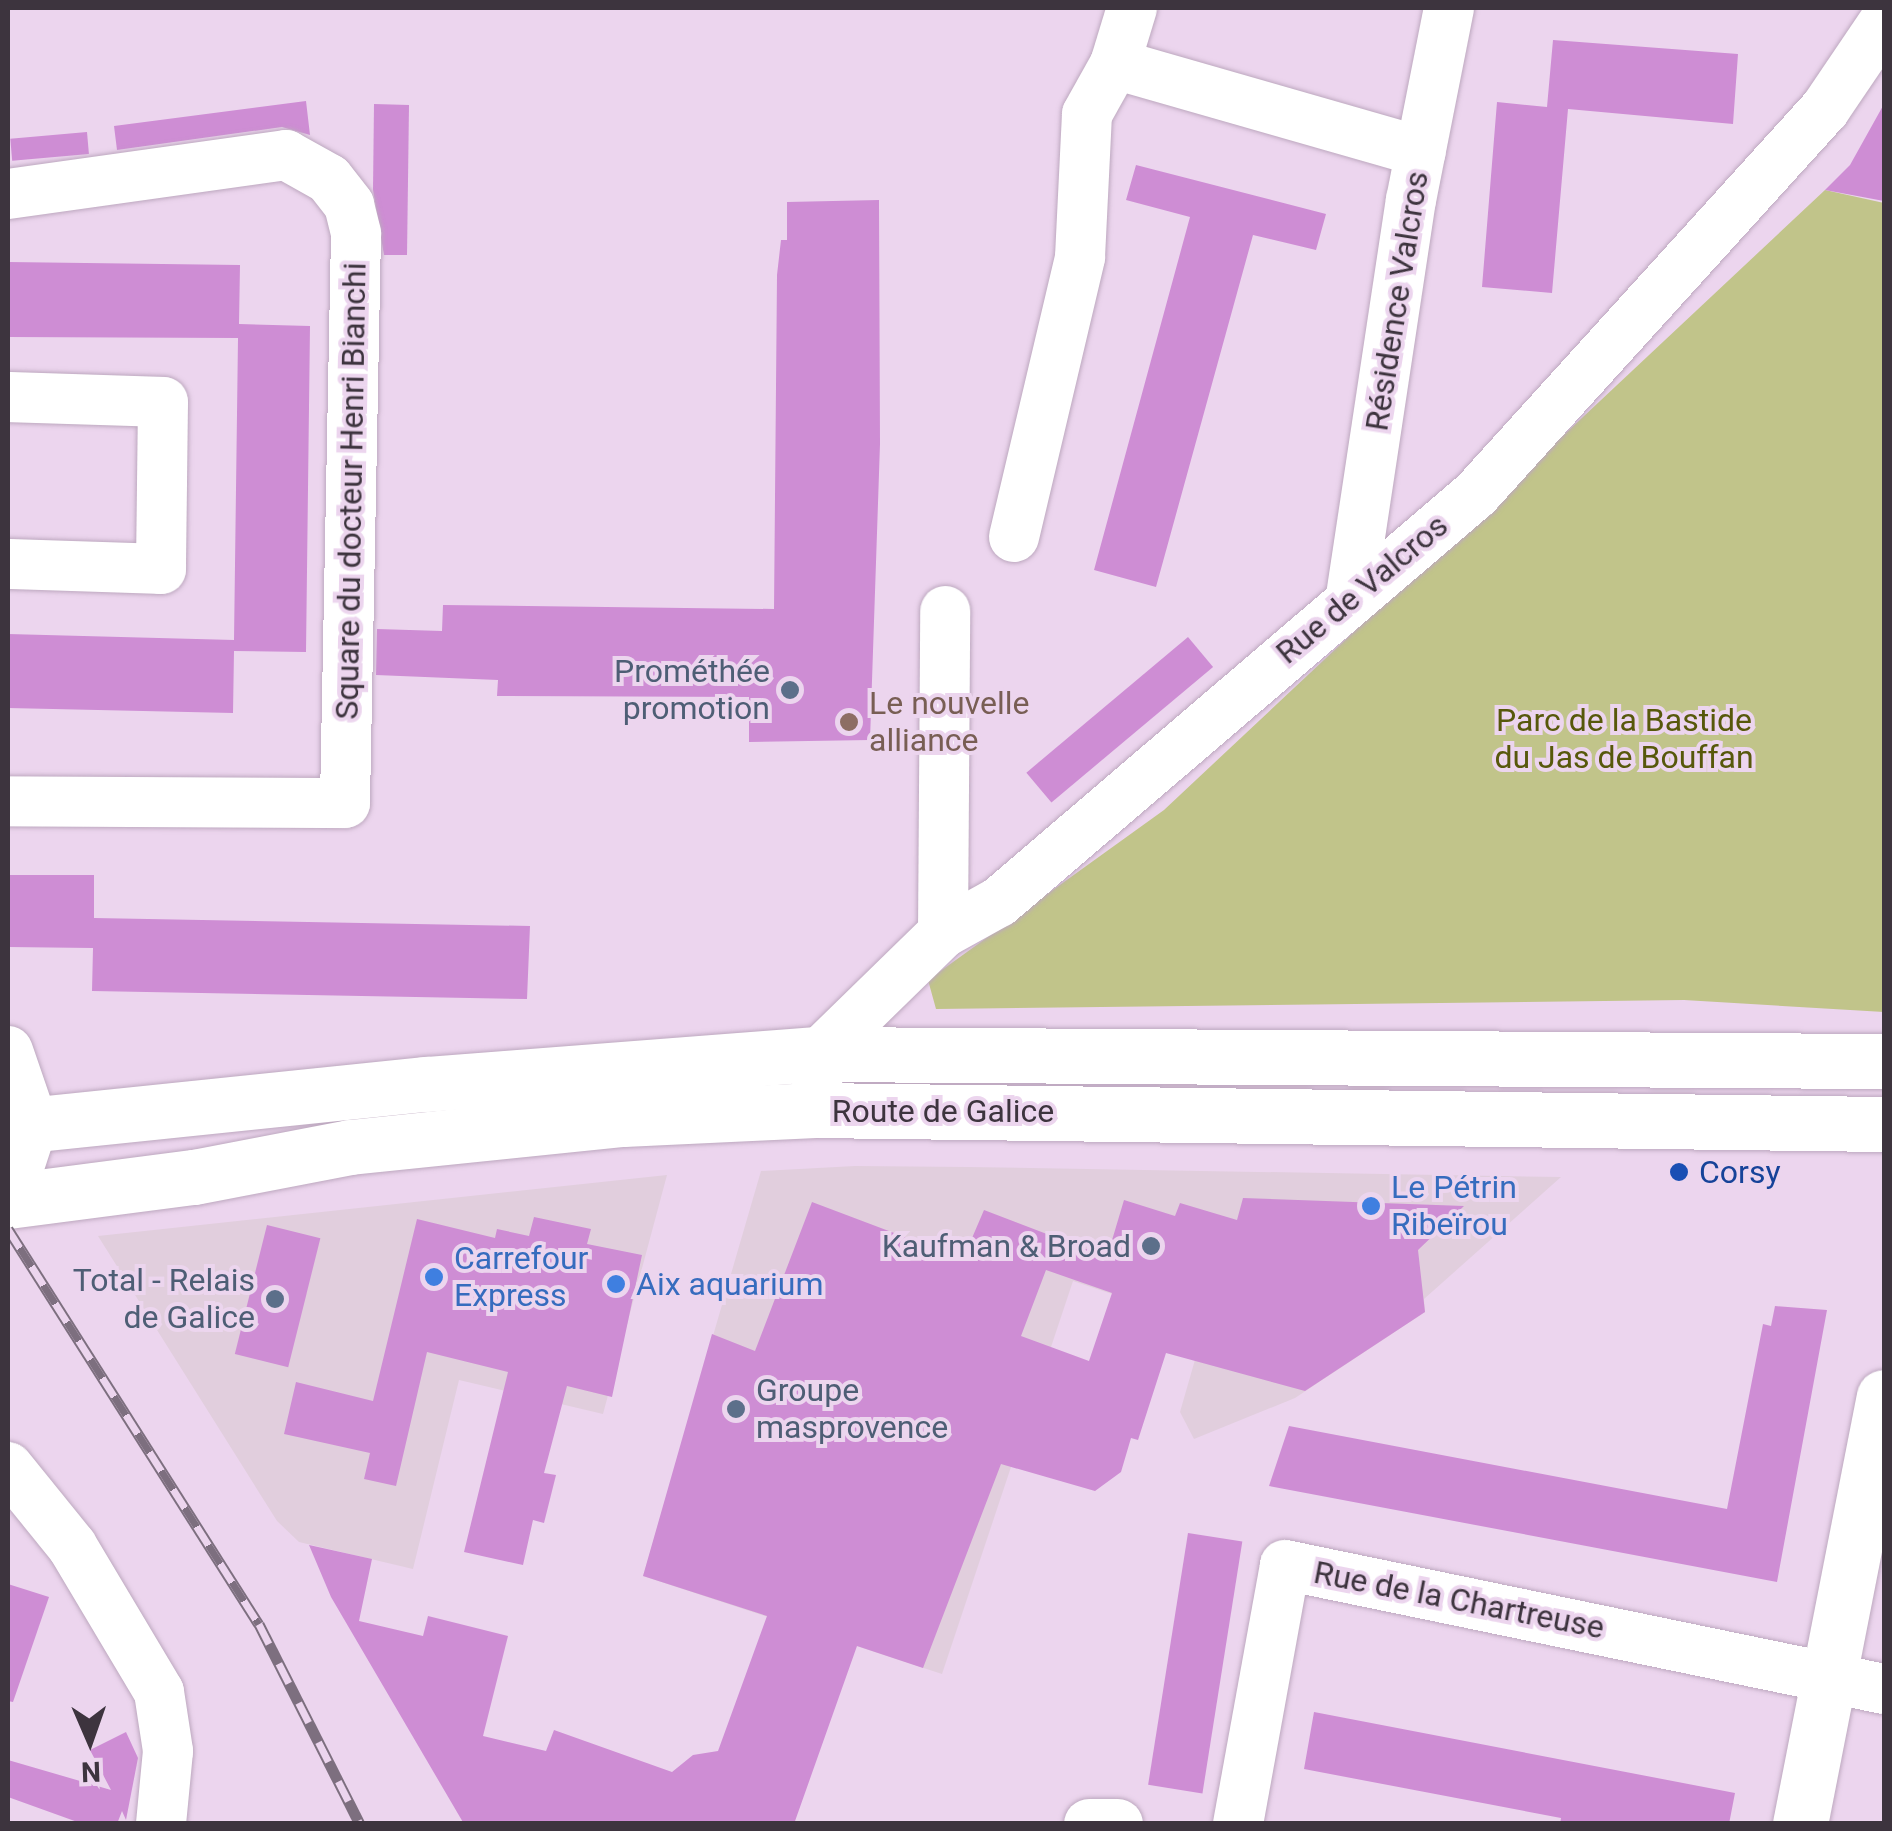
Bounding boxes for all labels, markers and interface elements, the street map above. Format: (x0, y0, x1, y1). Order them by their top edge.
street label: Résidence Valcros (1358, 169, 1436, 433)
street label: Square du docteur Henri Bianchi (328, 262, 374, 720)
street label: Rue de Valcros (1268, 506, 1456, 672)
place label: Prométhée promotion (614, 653, 770, 728)
marker: Prométhée promotion (779, 679, 801, 701)
place label: Le nouvelle alliance (869, 685, 1030, 760)
park label: Parc de la Bastide du Jas de Bouffan (1494, 702, 1754, 777)
marker: Le nouvelle alliance (838, 711, 860, 733)
street label: Route de Galice (832, 1092, 1054, 1130)
place label: Corsy (1699, 1153, 1781, 1191)
marker: Corsy (1668, 1161, 1690, 1183)
place label: Le Pétrin Ribeïrou (1391, 1169, 1517, 1244)
marker: Le Pétrin Ribeïrou (1360, 1195, 1382, 1217)
place label: Kaufman & Broad (882, 1227, 1131, 1265)
marker: Kaufman & Broad (1140, 1235, 1162, 1257)
place label: Carrefour Express (454, 1240, 588, 1315)
place label: Total - Relais de Galice (73, 1262, 255, 1337)
place label: Aix aquarium (636, 1265, 823, 1303)
marker: Carrefour Express (423, 1266, 445, 1288)
marker: Aix aquarium (605, 1273, 627, 1295)
marker: Total - Relais de Galice (264, 1288, 286, 1310)
place label: Groupe masprovence (756, 1372, 948, 1447)
marker: Groupe masprovence (725, 1398, 747, 1420)
street label: Rue de la Chartreuse (1311, 1553, 1607, 1647)
north arrow (40, 1691, 140, 1791)
text: N (81, 1755, 102, 1788)

